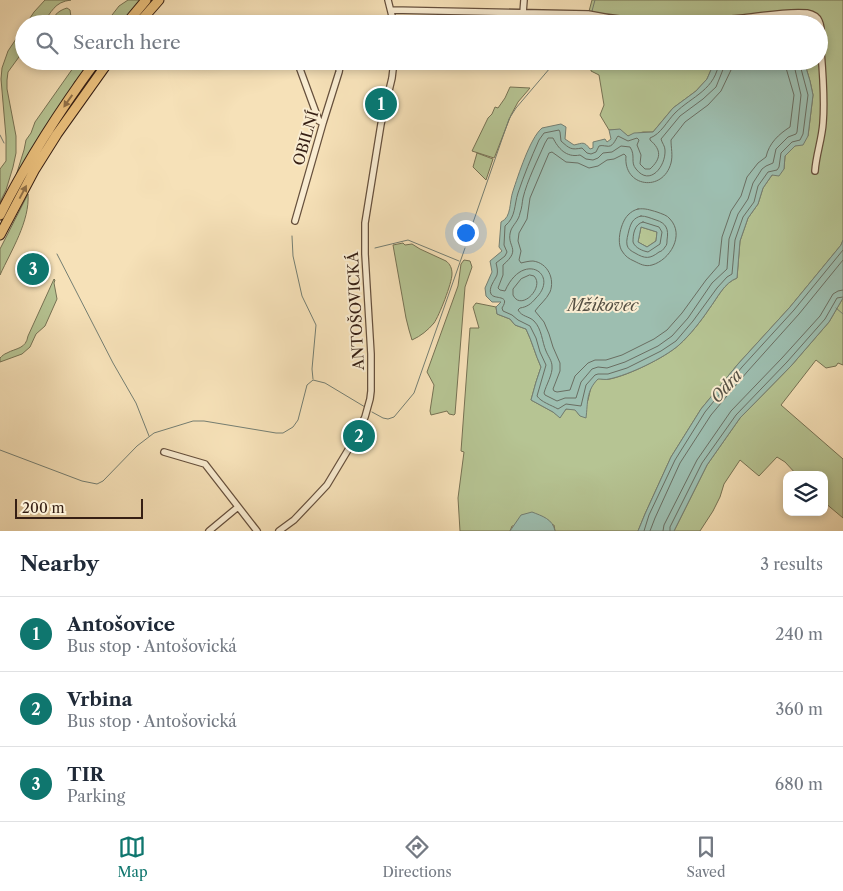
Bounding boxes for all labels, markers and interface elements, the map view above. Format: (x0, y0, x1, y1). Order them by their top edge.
search box (15, 15, 828, 70)
icon: search (33, 29, 61, 57)
text: Search here (73, 31, 181, 54)
pin: 1 (365, 85, 397, 123)
one-way arrow (63, 94, 73, 108)
street label: OBILNÍ (289, 108, 322, 168)
one-way arrow (19, 185, 27, 200)
your location (453, 220, 479, 246)
pin: 3 (17, 250, 49, 288)
street label: ANTOŠOVICKÁ (343, 250, 368, 372)
water label: Mžíkovec (566, 295, 639, 315)
water label: Odra (706, 365, 746, 407)
pin: 2 (343, 417, 375, 455)
map controls (783, 471, 828, 516)
button: layers (783, 471, 828, 516)
scale bar (15, 496, 142, 519)
text: 200 m (22, 499, 65, 517)
text: Nearby (20, 551, 99, 576)
text: 3 results (760, 554, 823, 574)
text: Antošovice (67, 613, 175, 636)
text: 1 (32, 624, 40, 644)
text: 240 m (775, 624, 823, 644)
text: Bus stop · Antošovická (67, 636, 237, 656)
text: Vrbina (67, 688, 133, 711)
text: 2 (31, 699, 41, 719)
text: 360 m (776, 699, 823, 719)
text: Bus stop · Antošovická (67, 711, 237, 731)
text: TIR (67, 763, 104, 786)
text: 3 (31, 774, 41, 794)
text: 680 m (775, 774, 823, 794)
text: Parking (67, 786, 125, 806)
tab: Map (117, 833, 148, 881)
tab: Directions (382, 833, 452, 881)
tab: Saved (687, 833, 725, 881)

